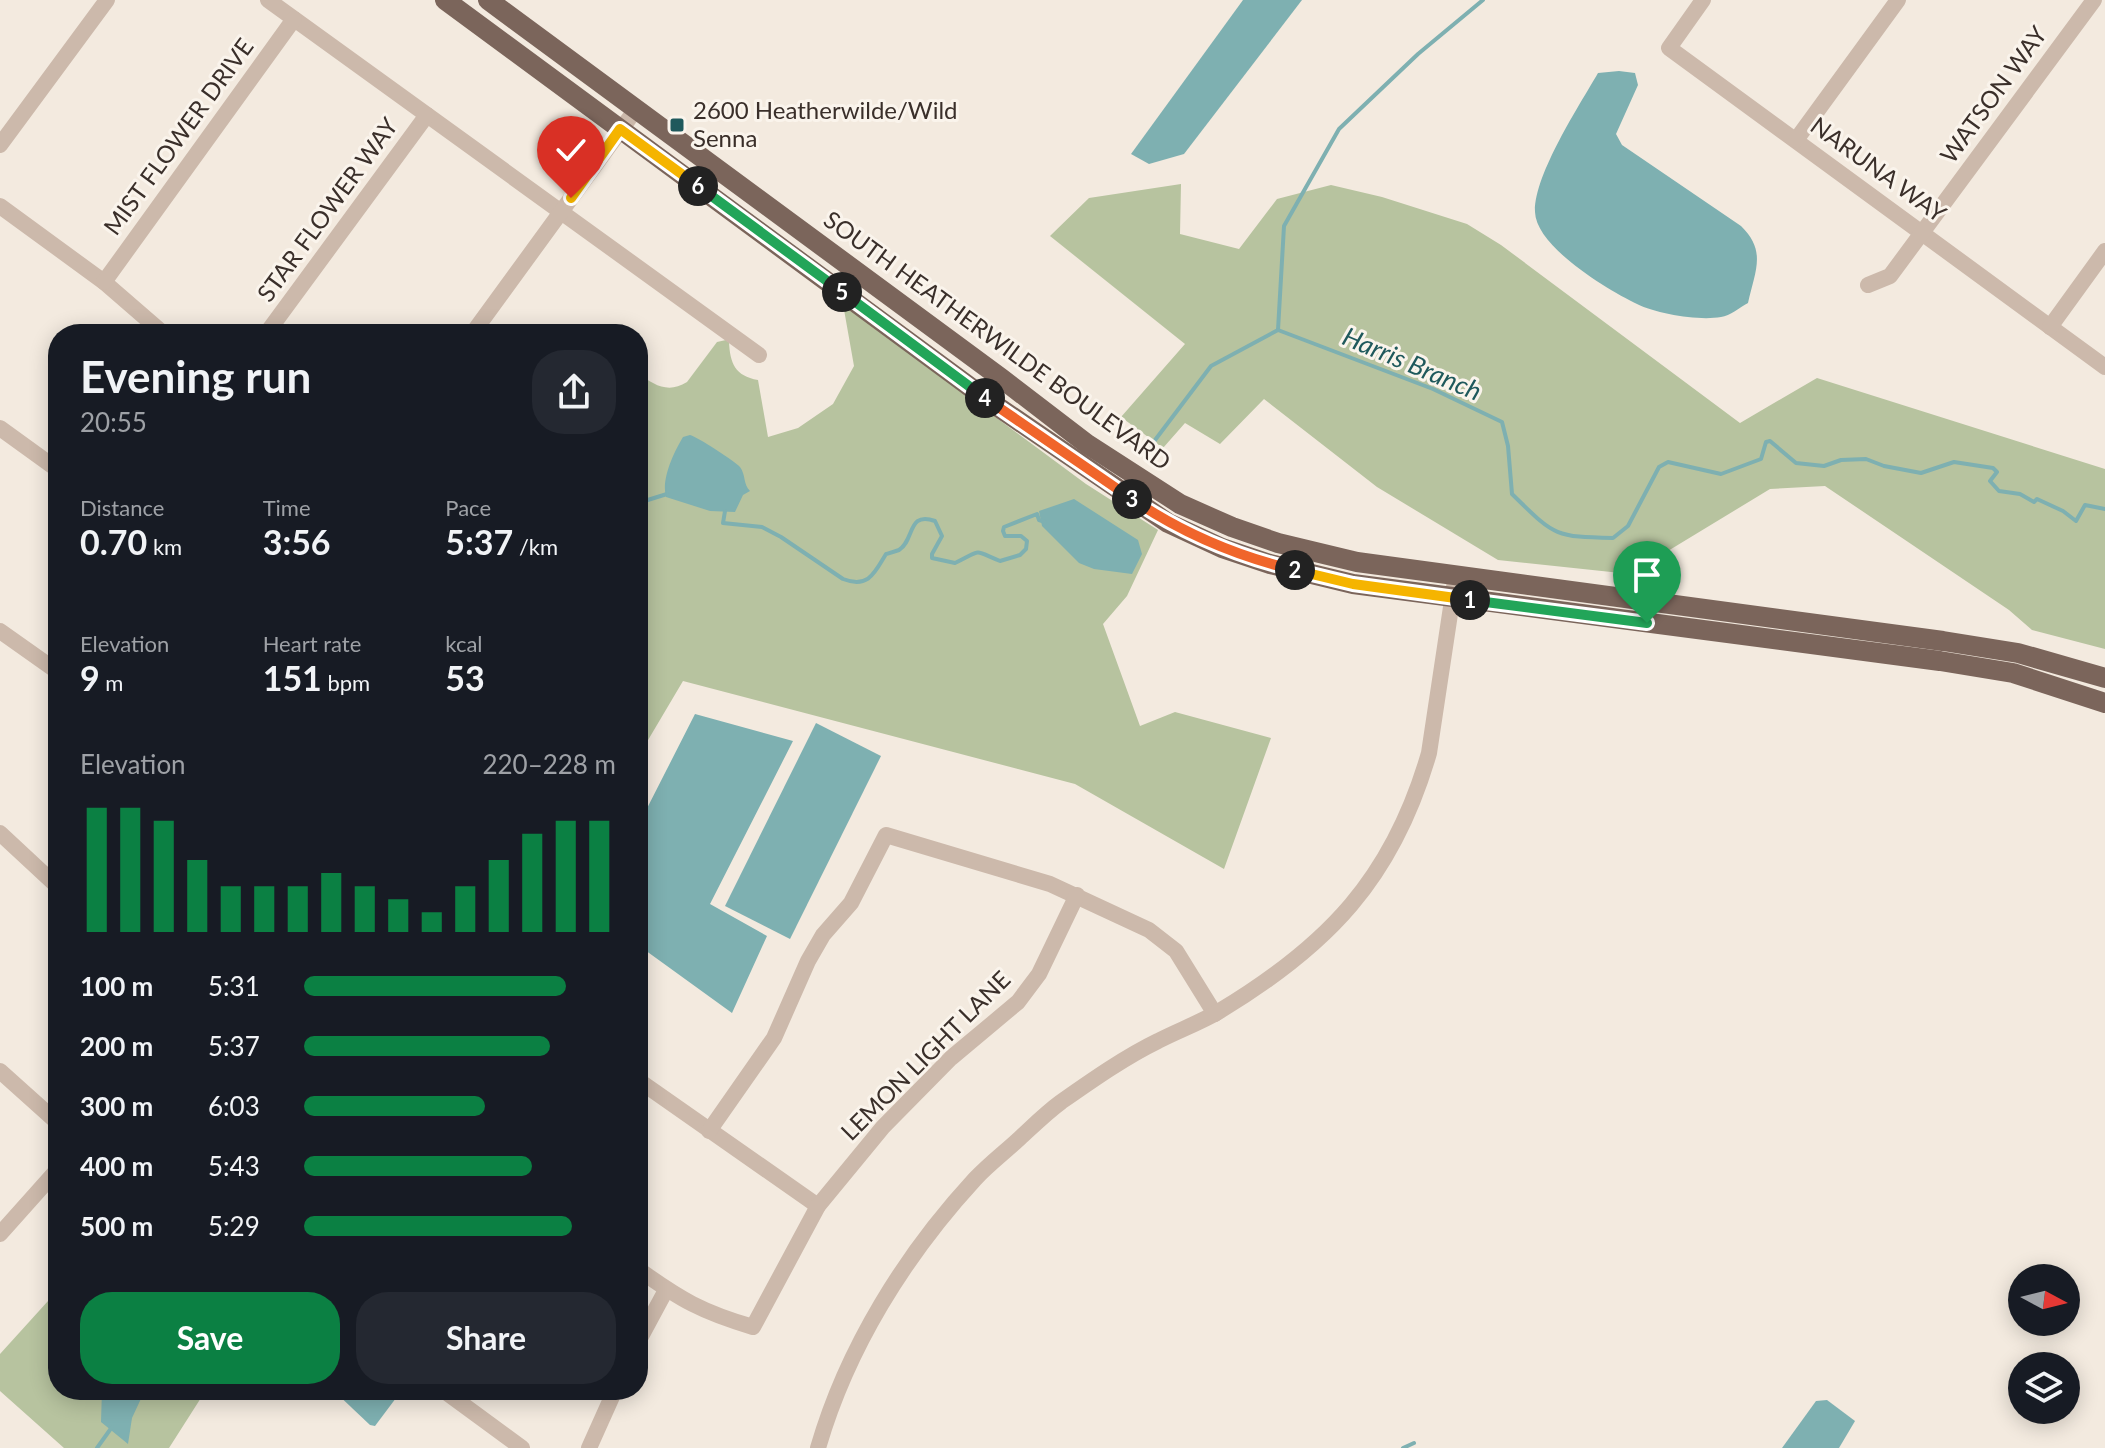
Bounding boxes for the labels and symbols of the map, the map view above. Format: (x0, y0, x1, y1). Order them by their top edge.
street label: WATSON WAY (1933, 20, 2052, 168)
street label: MIST FLOWER DRIVE (97, 32, 259, 240)
place label: 2600 Heatherwilde/Wild Senna (693, 95, 958, 152)
street label: NARUNA WAY (1806, 110, 1952, 228)
street label: STAR FLOWER WAY (250, 112, 403, 307)
pin (537, 116, 605, 198)
marker: 2600 Heatherwilde/Wild Senna (668, 116, 686, 134)
pin: 6 (678, 166, 718, 206)
street label: SOUTH HEATHERWILDE BOULEVARD (819, 204, 1177, 475)
pin: 5 (822, 272, 862, 312)
water label: Harris Branch (1338, 319, 1487, 407)
pin: 4 (965, 378, 1005, 418)
pin: 3 (1112, 479, 1152, 519)
pin (1613, 541, 1681, 623)
pin: 2 (1275, 550, 1315, 590)
pin: 1 (1450, 580, 1490, 620)
street label: LEMON LIGHT LANE (834, 964, 1016, 1146)
north arrow (2008, 1264, 2080, 1336)

